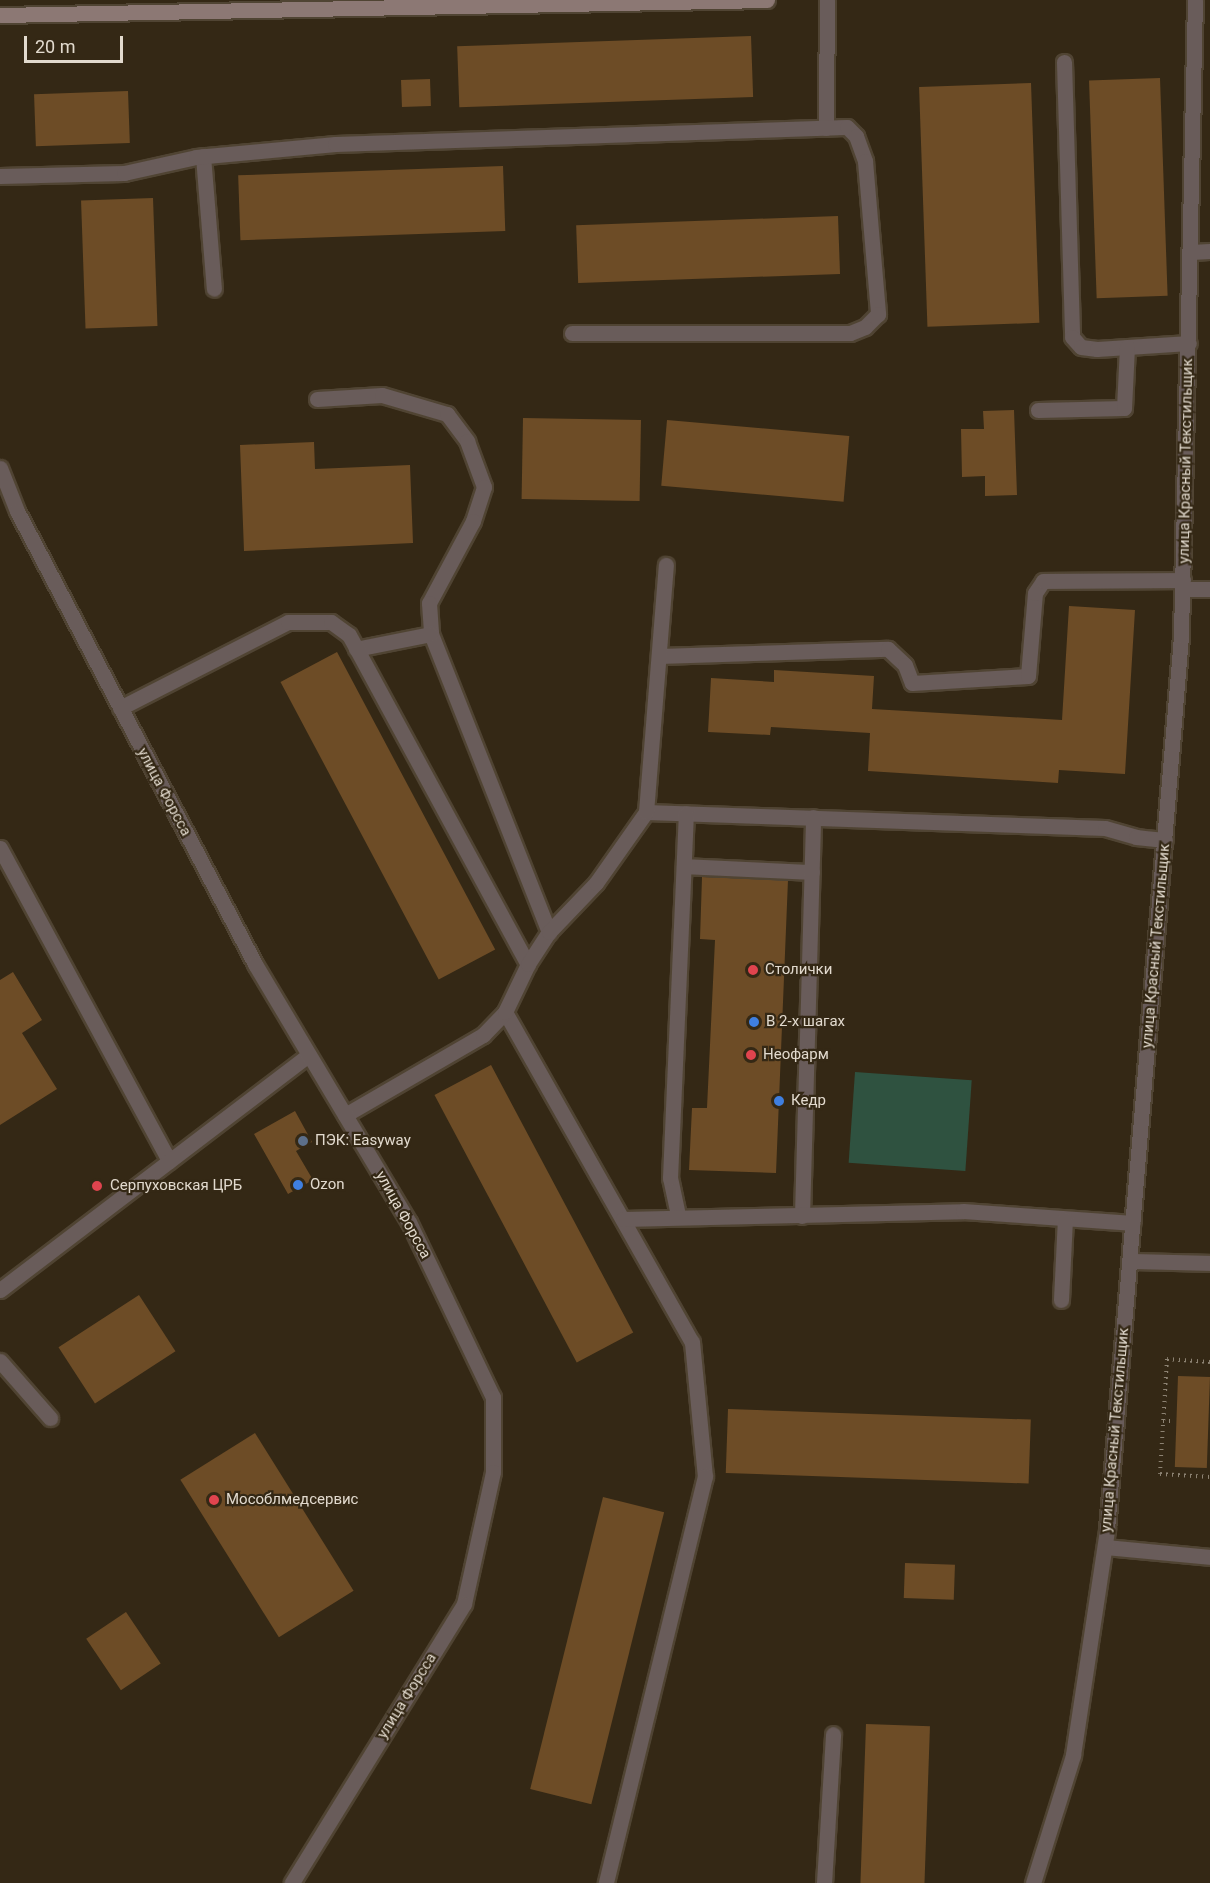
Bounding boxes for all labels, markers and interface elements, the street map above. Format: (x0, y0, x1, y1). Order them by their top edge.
scale bar (27, 24, 126, 62)
text: 20 m (35, 36, 75, 57)
street label: улица Красный Текстильщик (1175, 358, 1197, 564)
street label: улица Форсса (133, 745, 195, 839)
street label: улица Красный Текстильщик (1138, 843, 1174, 1049)
place label: Столички (765, 961, 832, 979)
marker: Столички (746, 963, 760, 977)
place label: В 2-х шагах (766, 1013, 845, 1031)
marker: В 2-х шагах (747, 1015, 761, 1029)
place label: Неофарм (763, 1046, 829, 1064)
marker: Неофарм (744, 1048, 758, 1062)
place label: Кедр (791, 1092, 826, 1110)
marker: Кедр (772, 1094, 786, 1108)
place label: ПЭК: Easyway (315, 1132, 411, 1150)
marker: ПЭК: Easyway (296, 1134, 310, 1148)
street label: улица Форсса (372, 1168, 434, 1262)
place label: Ozon (310, 1176, 344, 1194)
marker: Серпуховская ЦРБ (88, 1177, 106, 1195)
place label: Серпуховская ЦРБ (110, 1177, 242, 1195)
marker: Ozon (291, 1178, 305, 1192)
street label: улица Красный Текстильщик (1097, 1327, 1133, 1533)
place label: Мособлмедсервис (226, 1491, 358, 1509)
marker: Мособлмедсервис (207, 1493, 221, 1507)
street label: улица Форсса (374, 1650, 440, 1742)

